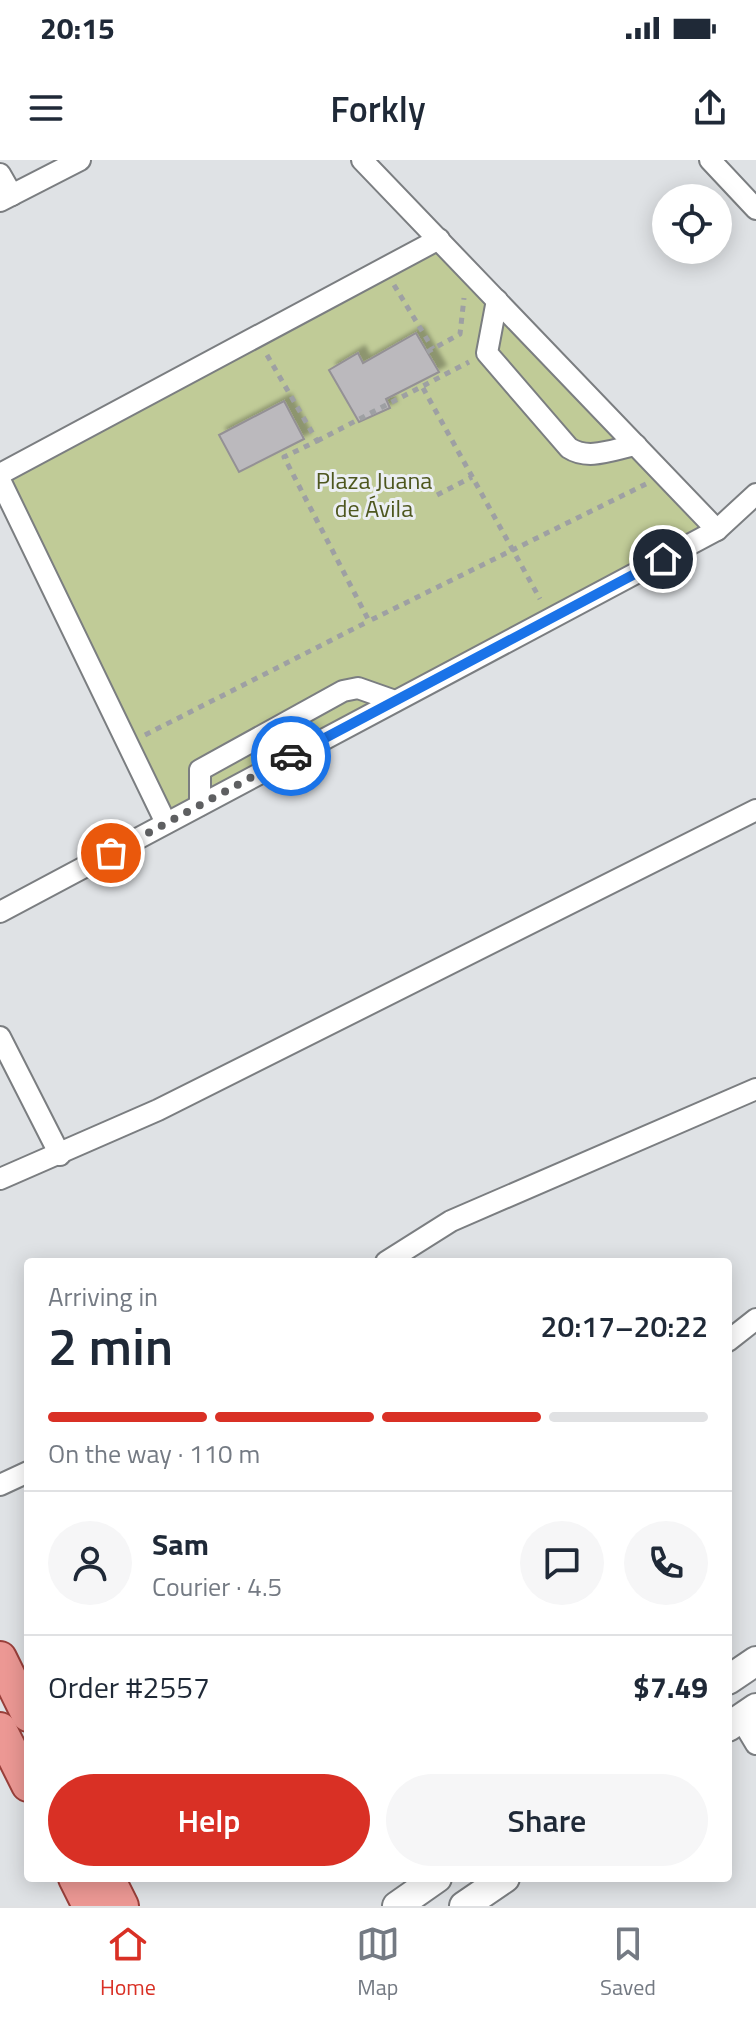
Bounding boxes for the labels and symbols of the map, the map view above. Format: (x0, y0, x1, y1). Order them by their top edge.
park label: Plaza Juana de Ávila (316, 462, 432, 526)
pin (629, 525, 697, 593)
courier (251, 716, 331, 796)
pin (77, 819, 145, 887)

